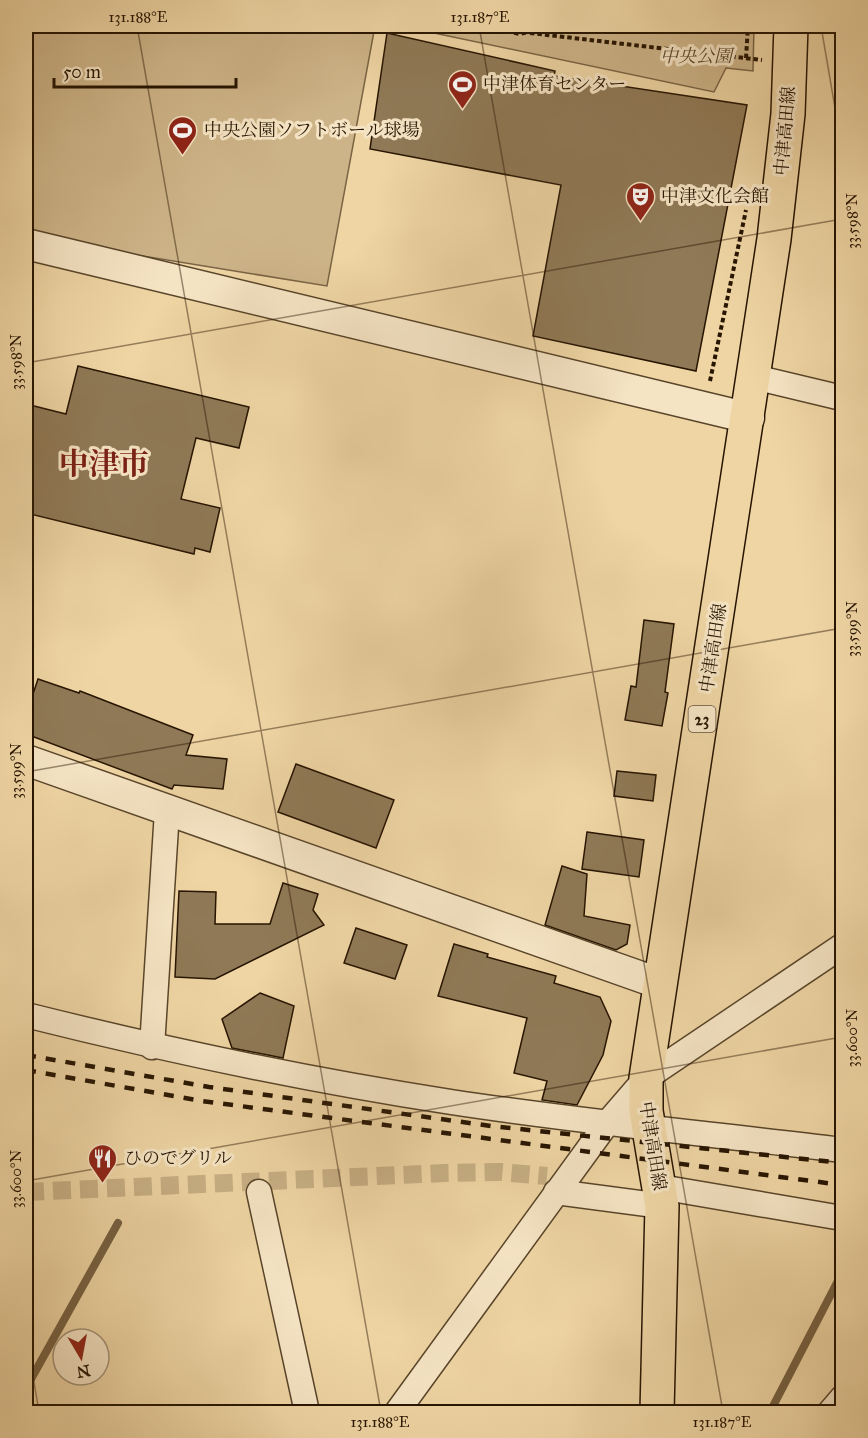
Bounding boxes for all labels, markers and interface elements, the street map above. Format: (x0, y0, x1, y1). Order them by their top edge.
text: 131.188°E (108, 8, 168, 26)
text: 131.187°E (450, 8, 510, 26)
park label: 中央公園 (660, 45, 735, 67)
scale bar (54, 51, 236, 89)
text: 50 m (63, 61, 101, 83)
sports icon: 中津体育センター (446, 68, 478, 110)
place label: 中津体育センター (483, 73, 626, 95)
street label: 中津高田線 (770, 85, 800, 177)
sports icon: 中央公園ソフトボール球場 (167, 114, 199, 156)
place label: 中央公園ソフトボール球場 (204, 119, 420, 141)
theatre icon: 中津文化会館 (624, 180, 656, 222)
place label: 中津文化会館 (661, 185, 769, 207)
text: 33.598°N (843, 193, 861, 249)
text: 33.598°N (7, 334, 25, 390)
district label: 中津市 (59, 446, 149, 482)
text: 33.599°N (843, 601, 861, 657)
street label: 中津高田線 (695, 602, 731, 694)
road number: 23 (688, 706, 716, 732)
text: 33.599°N (7, 743, 25, 799)
text: 33.600°N (843, 1009, 861, 1067)
street label: 中津高田線 (635, 1100, 671, 1192)
restaurant icon: ひのでグリル (87, 1142, 119, 1184)
place label: ひのでグリル (124, 1147, 232, 1169)
text: 33.600°N (7, 1150, 25, 1208)
north arrow (51, 1327, 111, 1387)
text: N (75, 1361, 92, 1382)
text: 131.188°E (350, 1413, 410, 1431)
text: 131.187°E (692, 1413, 752, 1431)

